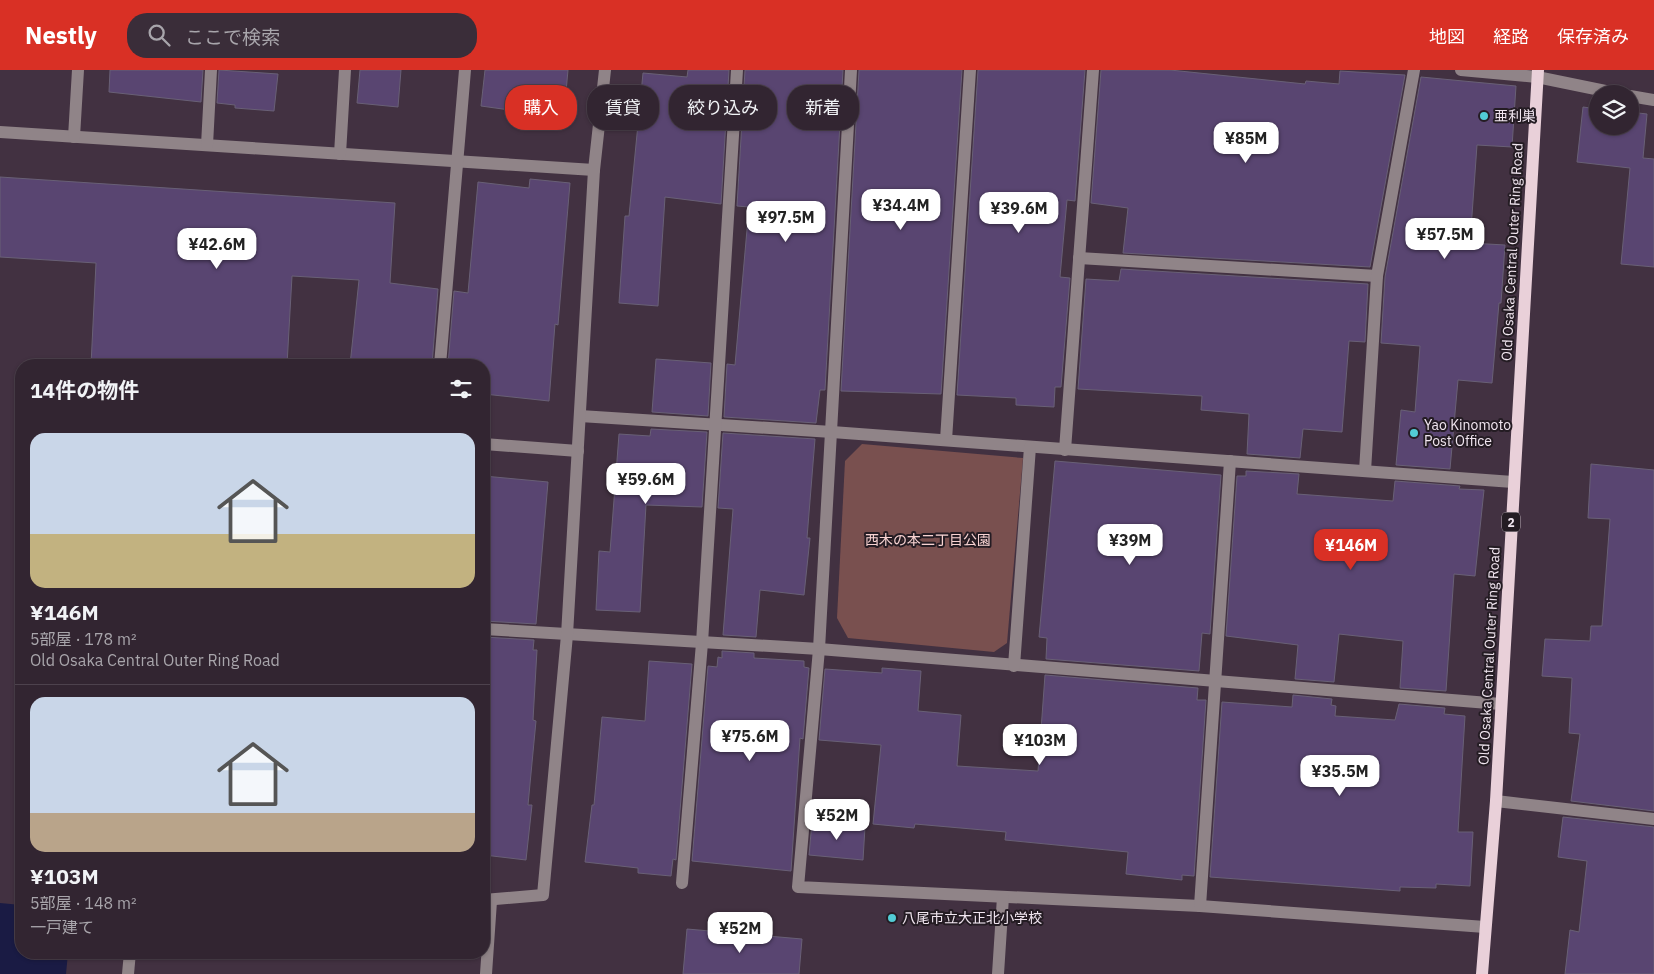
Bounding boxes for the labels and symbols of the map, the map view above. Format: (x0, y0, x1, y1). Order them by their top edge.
place label: 亜利巣 (1494, 107, 1536, 125)
marker: 亜利巣 (1478, 110, 1490, 122)
pin: ¥85M (1216, 122, 1276, 164)
street label: Old Osaka Central Outer Ring Road (1497, 142, 1527, 362)
pin: ¥34.4M (860, 189, 942, 231)
pin: ¥39.6M (978, 191, 1060, 234)
pin: ¥97.5M (745, 200, 827, 243)
pin: ¥57.5M (1404, 218, 1486, 260)
pin: ¥42.6M (176, 228, 258, 270)
place label: Yao Kinomoto Post Office (1424, 416, 1511, 450)
marker: Yao Kinomoto Post Office (1408, 427, 1420, 439)
pin: ¥59.6M (605, 462, 687, 505)
road number: 2 (1502, 512, 1520, 532)
pin: ¥39M (1100, 524, 1160, 566)
pin: ¥146M (1316, 528, 1386, 571)
park label: 西木の本二丁目公園 (865, 531, 991, 549)
street label: Old Osaka Central Outer Ring Road (1474, 546, 1504, 766)
pin: ¥75.6M (709, 720, 791, 762)
pin: ¥103M (1005, 724, 1075, 766)
pin: ¥35.5M (1299, 754, 1381, 797)
pin: ¥52M (807, 798, 867, 841)
place label: 八尾市立大正北小学校 (902, 909, 1042, 927)
pin: ¥52M (710, 912, 770, 954)
marker: 八尾市立大正北小学校 (886, 912, 898, 924)

